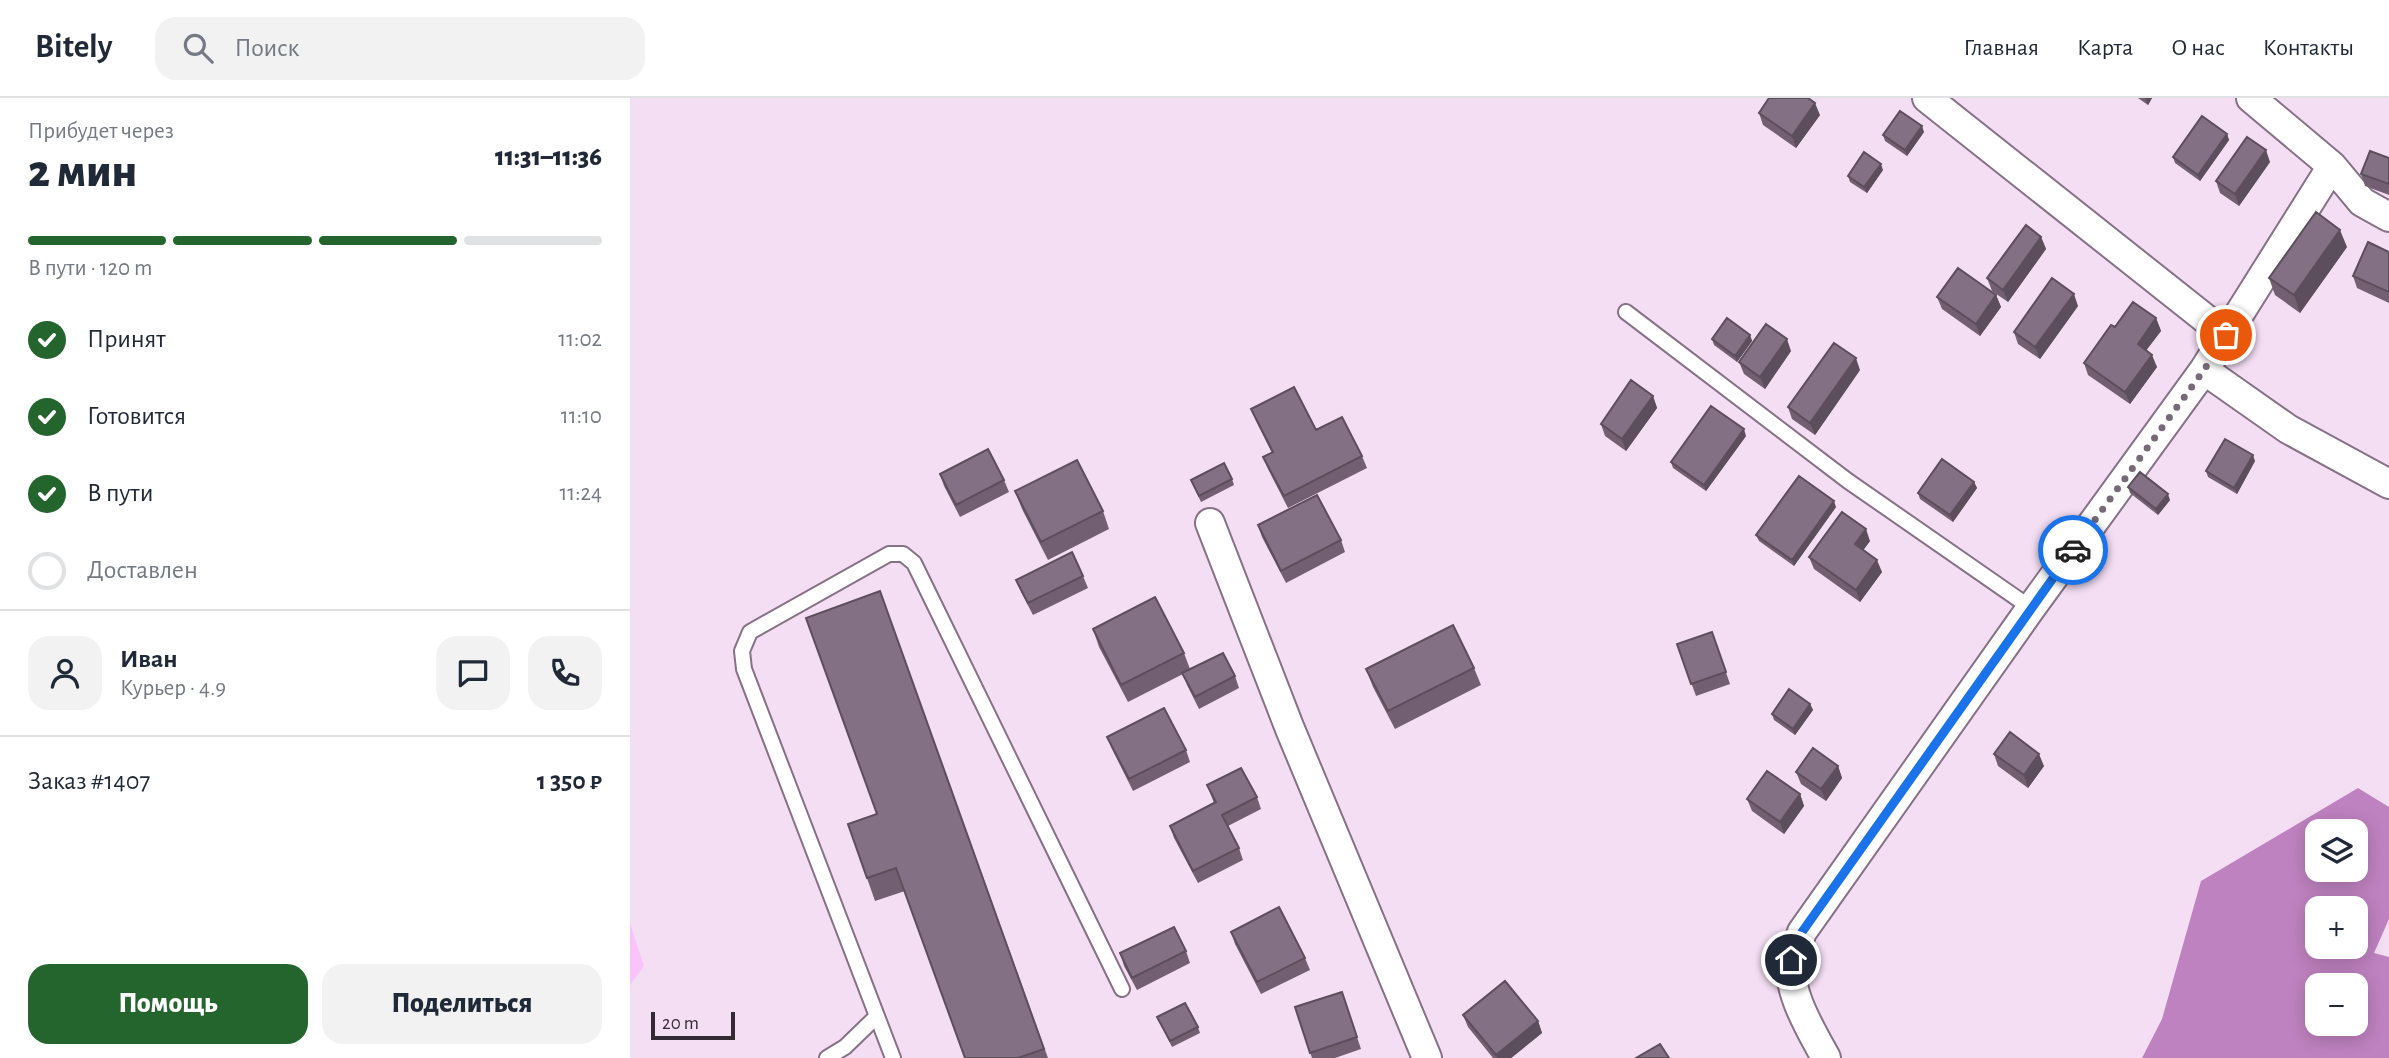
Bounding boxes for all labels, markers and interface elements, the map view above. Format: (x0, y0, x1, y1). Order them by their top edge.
search box (155, 17, 645, 80)
icon: search (179, 29, 217, 67)
text: Bitely (35, 31, 113, 64)
text: Поиск (235, 35, 300, 61)
text: Главная (1964, 36, 2039, 60)
text: Карта (2077, 36, 2133, 60)
text: О нас (2171, 36, 2225, 60)
text: Контакты (2263, 36, 2354, 60)
text: Прибудет через (28, 120, 174, 143)
text: 11:31–11:36 (495, 144, 602, 170)
text: 2 мин (28, 149, 137, 195)
text: В пути · 120 m (28, 257, 152, 280)
pin (2196, 305, 2256, 365)
icon: bag (2207, 316, 2245, 354)
icon: check (28, 321, 66, 359)
text: Принят (87, 326, 166, 352)
text: 11:02 (558, 328, 602, 351)
icon: check (28, 398, 66, 436)
text: Готовится (87, 403, 186, 429)
text: 11:10 (561, 405, 602, 428)
icon: check (28, 475, 66, 513)
text: В пути (87, 480, 153, 506)
text: 11:24 (559, 482, 602, 505)
courier (2038, 515, 2108, 585)
icon: car (2054, 531, 2092, 569)
text: Доставлен (87, 557, 198, 583)
button: person (28, 636, 102, 710)
button: chat (436, 636, 510, 710)
button: phone (528, 636, 602, 710)
text: Иван (120, 646, 178, 672)
text: Курьер · 4.9 (120, 677, 226, 700)
text: Заказ #1407 (28, 768, 150, 794)
text: 1 350 ₽ (537, 768, 602, 794)
map controls (2305, 819, 2368, 1036)
button: layers (2305, 819, 2368, 882)
button: + (2305, 896, 2368, 959)
pin (1761, 930, 1821, 990)
icon: home (1772, 941, 1810, 979)
button: Помощь (28, 964, 308, 1044)
button: Поделиться (322, 964, 602, 1044)
button: − (2305, 973, 2368, 1036)
scale bar (651, 1009, 735, 1041)
text: 20 m (662, 1014, 699, 1033)

